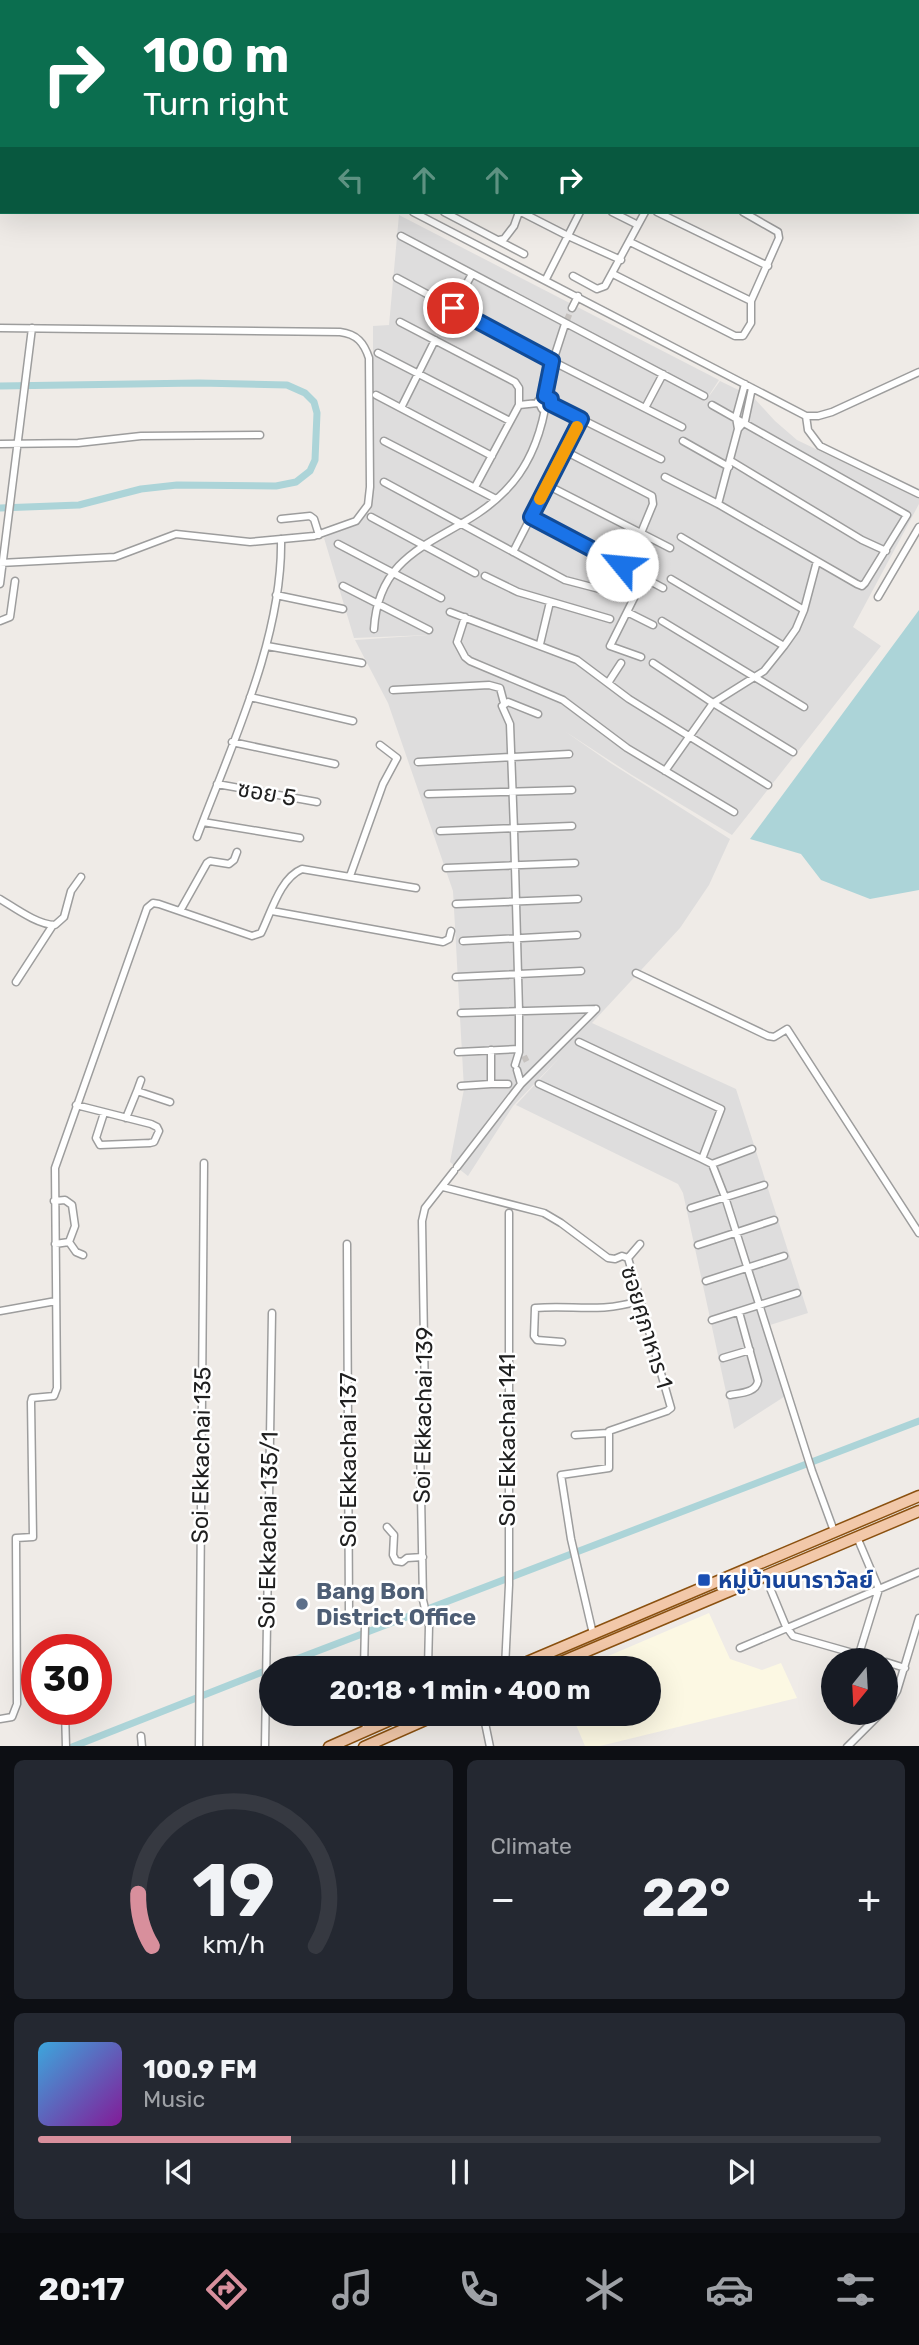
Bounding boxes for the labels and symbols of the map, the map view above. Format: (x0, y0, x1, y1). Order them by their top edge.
pin (423, 278, 483, 338)
position arrow (585, 528, 659, 602)
street label: ซอย 5 (236, 774, 298, 812)
street label: ซอยศุภาหาร 1 (615, 1262, 679, 1392)
street label: Soi Ekkachai 139 (407, 1326, 439, 1504)
street label: Soi Ekkachai 141 (493, 1354, 521, 1526)
street label: Soi Ekkachai 135 (185, 1366, 217, 1544)
street label: Soi Ekkachai 137 (334, 1372, 362, 1547)
street label: Soi Ekkachai 135/1 (252, 1431, 284, 1629)
place label: หมู่บ้านนาราวัลย์ (718, 1566, 873, 1594)
marker: หมู่บ้านนาราวัลย์ (696, 1572, 712, 1588)
place label: Bang Bon District Office (316, 1577, 476, 1631)
marker: Bang Bon District Office (294, 1596, 310, 1612)
speed limit sign: 30 (21, 1634, 112, 1725)
north arrow (821, 1648, 898, 1726)

